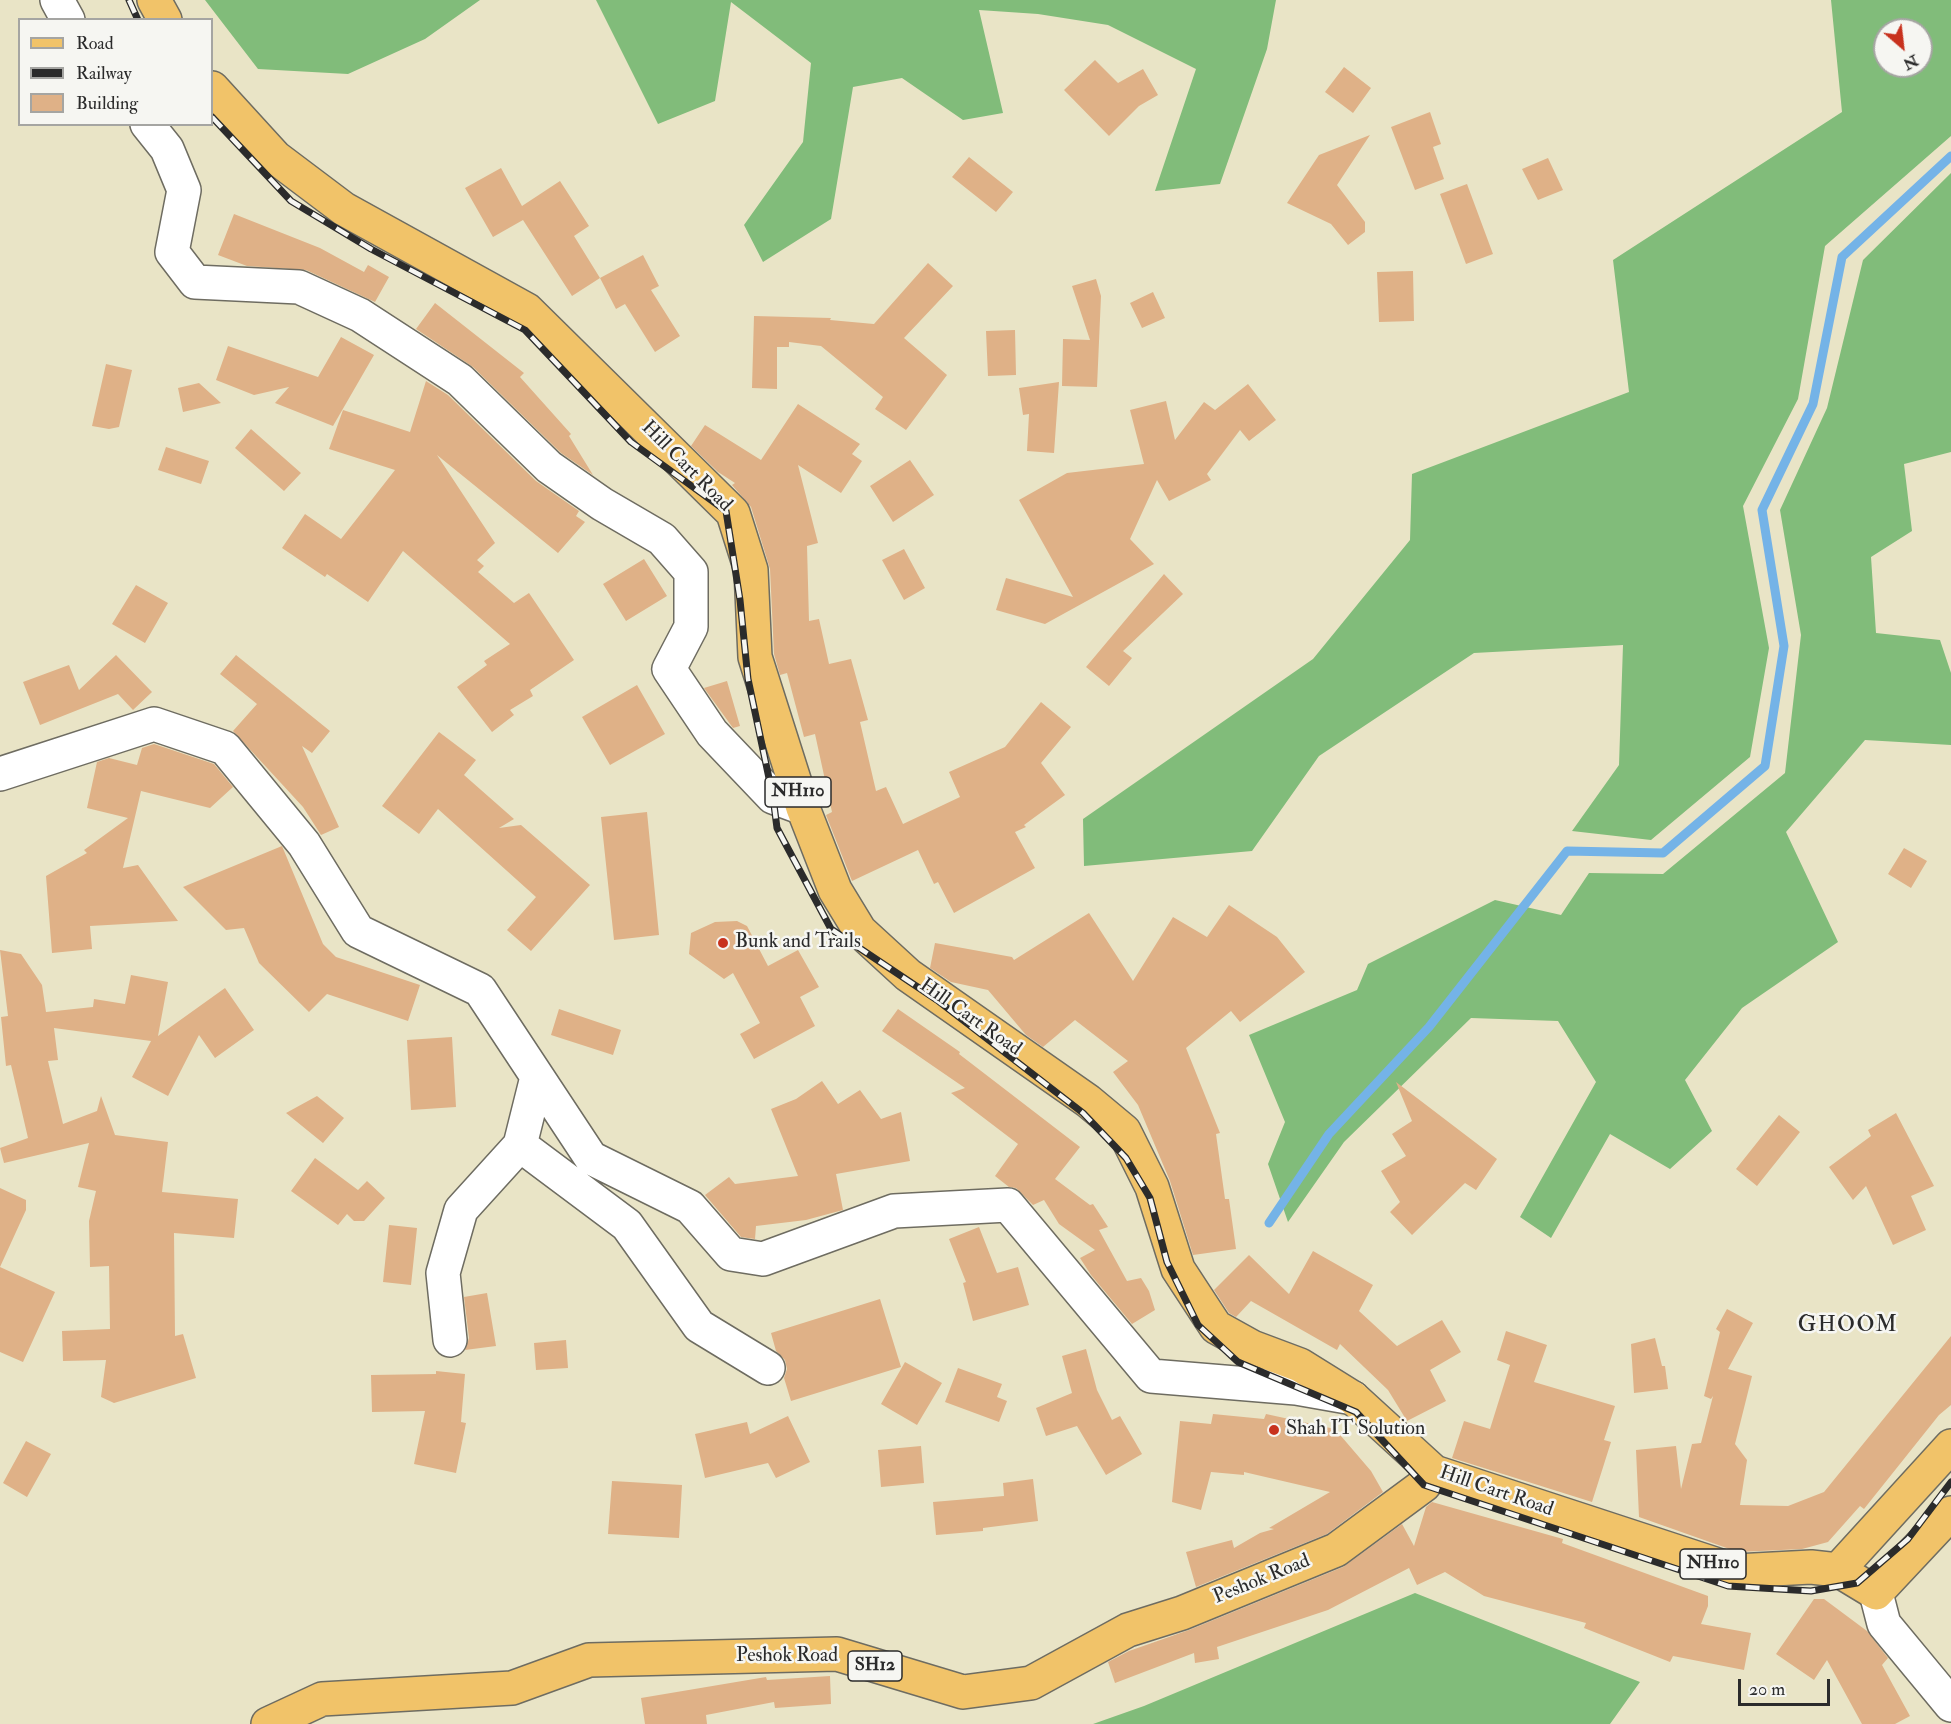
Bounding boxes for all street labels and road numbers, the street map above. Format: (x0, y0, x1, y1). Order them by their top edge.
street label: Hill Cart Road (635, 416, 737, 518)
road number: NH110 (765, 777, 831, 807)
street label: Hill Cart Road (914, 974, 1026, 1062)
street label: Hill Cart Road (1436, 1461, 1556, 1523)
road number: NH110 (1680, 1549, 1746, 1579)
street label: Peshok Road (1210, 1550, 1314, 1610)
street label: Peshok Road (736, 1645, 838, 1669)
road number: SH12 (848, 1651, 902, 1681)

